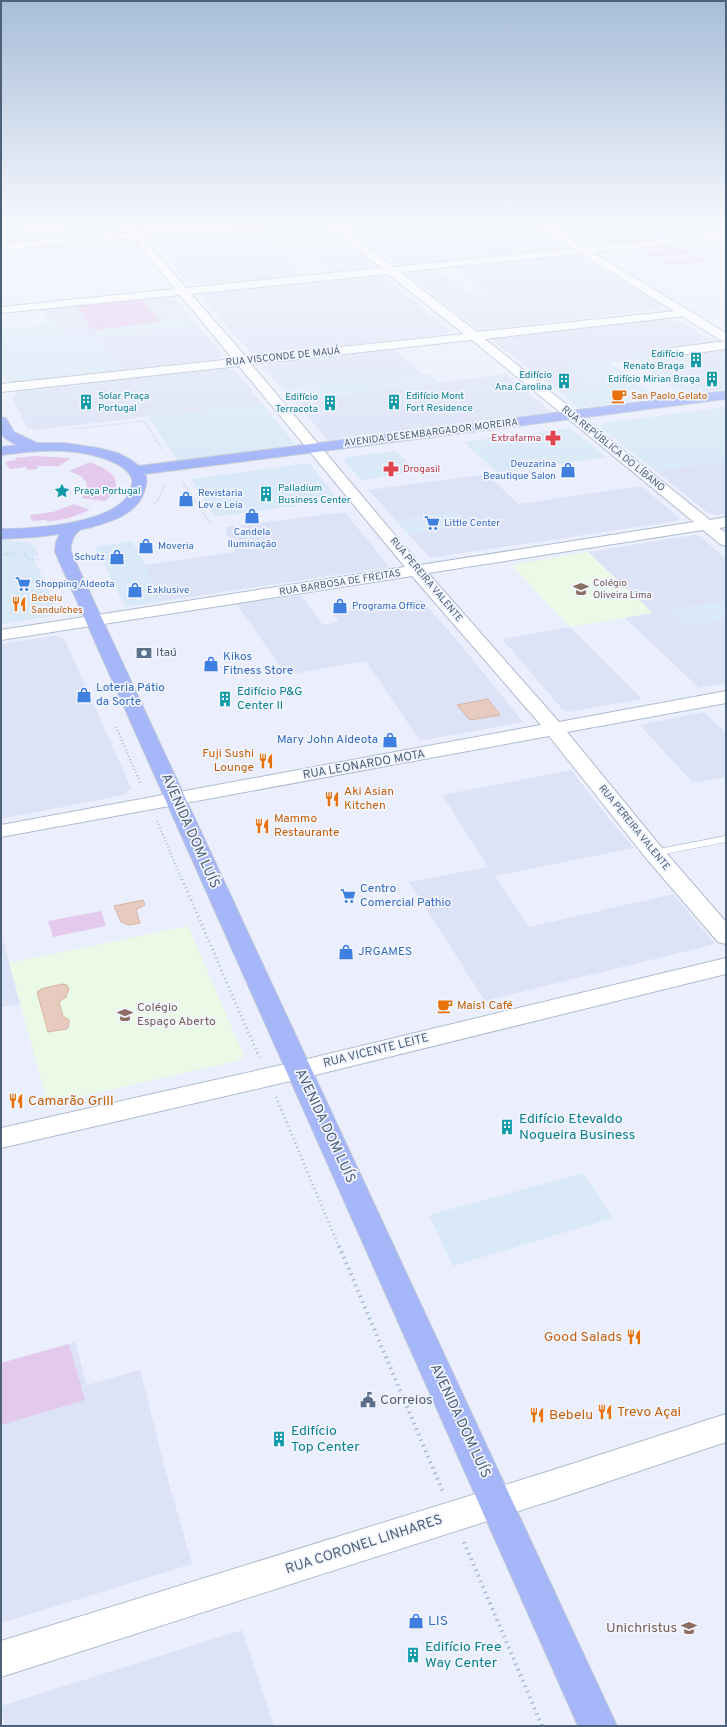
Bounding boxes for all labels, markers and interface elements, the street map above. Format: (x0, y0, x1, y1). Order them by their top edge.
street label: RUA VISCONDE DE MAUÁ (225, 345, 341, 369)
place label: Edifício Renato Braga (623, 348, 684, 373)
building icon: Edifício Renato Braga (687, 351, 705, 369)
place label: Edifício Ana Carolina (495, 369, 552, 394)
building icon: Edifício Mirian Braga (703, 370, 721, 388)
building icon: Edifício Ana Carolina (555, 372, 573, 390)
place label: Edifício Mirian Braga (608, 373, 700, 386)
cafe icon: San Paolo Gelato (610, 387, 628, 405)
place label: Solar Praça Portugal (98, 390, 149, 415)
place label: Edifício Mont Fort Residence (406, 390, 473, 415)
place label: San Paolo Gelato (631, 390, 708, 403)
place label: Edifício Terracota (275, 391, 318, 416)
building icon: Solar Praça Portugal (77, 393, 95, 411)
building icon: Edifício Mont Fort Residence (385, 393, 403, 411)
building icon: Edifício Terracota (321, 394, 339, 412)
street label: RUA REPÚBLICA DO LÍBANO (559, 403, 667, 495)
street label: AVENIDA DESEMBARGADOR MOREIRA (343, 416, 519, 450)
pharmacy icon: Extrafarma (544, 429, 562, 447)
place label: Extrafarma (491, 432, 541, 445)
place label: Deuzarina Beautique Salon (483, 458, 556, 483)
pharmacy icon: Drogasil (382, 460, 400, 478)
shop icon: Deuzarina Beautique Salon (559, 461, 577, 479)
place label: Drogasil (403, 463, 440, 476)
place icon: Praça Portugal (53, 482, 71, 500)
place label: Palladium Business Center (278, 482, 351, 507)
place label: Praça Portugal (74, 485, 141, 498)
building icon: Palladium Business Center (257, 485, 275, 503)
place label: Revistaria Lev e Leia (198, 487, 243, 512)
shop icon: Revistaria Lev e Leia (177, 490, 195, 508)
shop icon: Candela Iluminação (243, 507, 261, 525)
supermarket icon: Little Center (423, 514, 441, 532)
place label: Little Center (444, 517, 500, 530)
place label: Candela Iluminação (228, 526, 277, 551)
street label: RUA PEREIRA VALENTE (387, 535, 465, 625)
shop icon: Moveria (137, 537, 155, 555)
place label: Moveria (158, 540, 194, 553)
shop icon: Schutz (108, 548, 126, 566)
place label: Schutz (74, 551, 105, 564)
street label: RUA BARBOSA DE FREITAS (278, 567, 402, 599)
supermarket icon: Shopping Aldeota (14, 575, 32, 593)
place label: Colégio Oliveira Lima (593, 577, 652, 602)
place label: Shopping Aldeota (35, 578, 114, 591)
school or university icon: Colégio Oliveira Lima (572, 580, 590, 598)
shop icon: Exklusive (126, 581, 144, 599)
place label: Exklusive (147, 584, 189, 597)
place label: Bebelu Sanduíches (31, 592, 83, 617)
restaurant icon: Bebelu Sanduíches (10, 595, 28, 613)
shop icon: Programa Office (331, 597, 349, 615)
place label: Programa Office (352, 600, 426, 613)
bank icon: Itaú (135, 644, 153, 662)
place label: Itaú (156, 645, 177, 661)
place label: Kikos Fitness Store (223, 649, 293, 679)
shop icon: Kikos Fitness Store (202, 655, 220, 673)
place label: Loteria Pátio da Sorte (96, 680, 165, 710)
place label: Edifício P&G Center II (237, 684, 303, 714)
shop icon: Loteria Pátio da Sorte (75, 686, 93, 704)
building icon: Edifício P&G Center II (216, 690, 234, 708)
shop icon: Mary John Aldeota (381, 731, 399, 749)
place label: Mary John Aldeota (277, 732, 378, 748)
place label: Fuji Sushi Lounge (202, 746, 254, 776)
street label: RUA LEONARDO MOTA (302, 746, 426, 784)
restaurant icon: Fuji Sushi Lounge (257, 752, 275, 770)
street label: AVENIDA DOM LUÍS (157, 770, 224, 891)
street label: RUA PEREIRA VALENTE (595, 782, 673, 874)
place label: Aki Asian Kitchen (344, 784, 394, 814)
restaurant icon: Aki Asian Kitchen (323, 790, 341, 808)
place label: Mammo Restaurante (274, 811, 339, 841)
restaurant icon: Mammo Restaurante (253, 817, 271, 835)
place label: Centro Comercial Pathio (360, 881, 452, 911)
supermarket icon: Centro Comercial Pathio (339, 887, 357, 905)
shop icon: JRGAMES (337, 943, 355, 961)
place label: JRGAMES (358, 944, 412, 960)
cafe icon: Mais1 Café (436, 997, 454, 1015)
place label: Mais1 Café (457, 998, 513, 1014)
place label: Colégio Espaço Aberto (137, 1000, 216, 1030)
school or university icon: Colégio Espaço Aberto (116, 1006, 134, 1024)
street label: RUA VICENTE LEITE (321, 1030, 431, 1072)
street label: AVENIDA DOM LUÍS (291, 1066, 360, 1186)
restaurant icon: Camarão Grill (7, 1092, 25, 1110)
place label: Camarão Grill (28, 1093, 114, 1110)
place label: Edifício Etevaldo Nogueira Business (519, 1111, 635, 1144)
building icon: Edifício Etevaldo Nogueira Business (498, 1118, 516, 1136)
restaurant icon: Good Salads (625, 1328, 643, 1346)
place label: Good Salads (544, 1329, 622, 1346)
street label: AVENIDA DOM LUÍS (426, 1361, 495, 1481)
public building icon: Correios (359, 1391, 377, 1409)
place label: Correios (380, 1392, 433, 1409)
restaurant icon: Trevo Açai (596, 1403, 614, 1421)
place label: Trevo Açai (617, 1404, 681, 1421)
restaurant icon: Bebelu (528, 1406, 546, 1424)
place label: Bebelu (549, 1407, 593, 1424)
place label: Edifício Top Center (291, 1423, 360, 1456)
building icon: Edifício Top Center (270, 1430, 288, 1448)
street label: RUA CORONEL LINHARES (283, 1512, 445, 1578)
shop icon: LIS (407, 1612, 425, 1630)
place label: LIS (428, 1613, 448, 1630)
school or university icon: Unichristus (680, 1619, 698, 1637)
place label: Unichristus (606, 1620, 677, 1637)
place label: Edifício Free Way Center (425, 1639, 501, 1672)
building icon: Edifício Free Way Center (404, 1646, 422, 1664)

